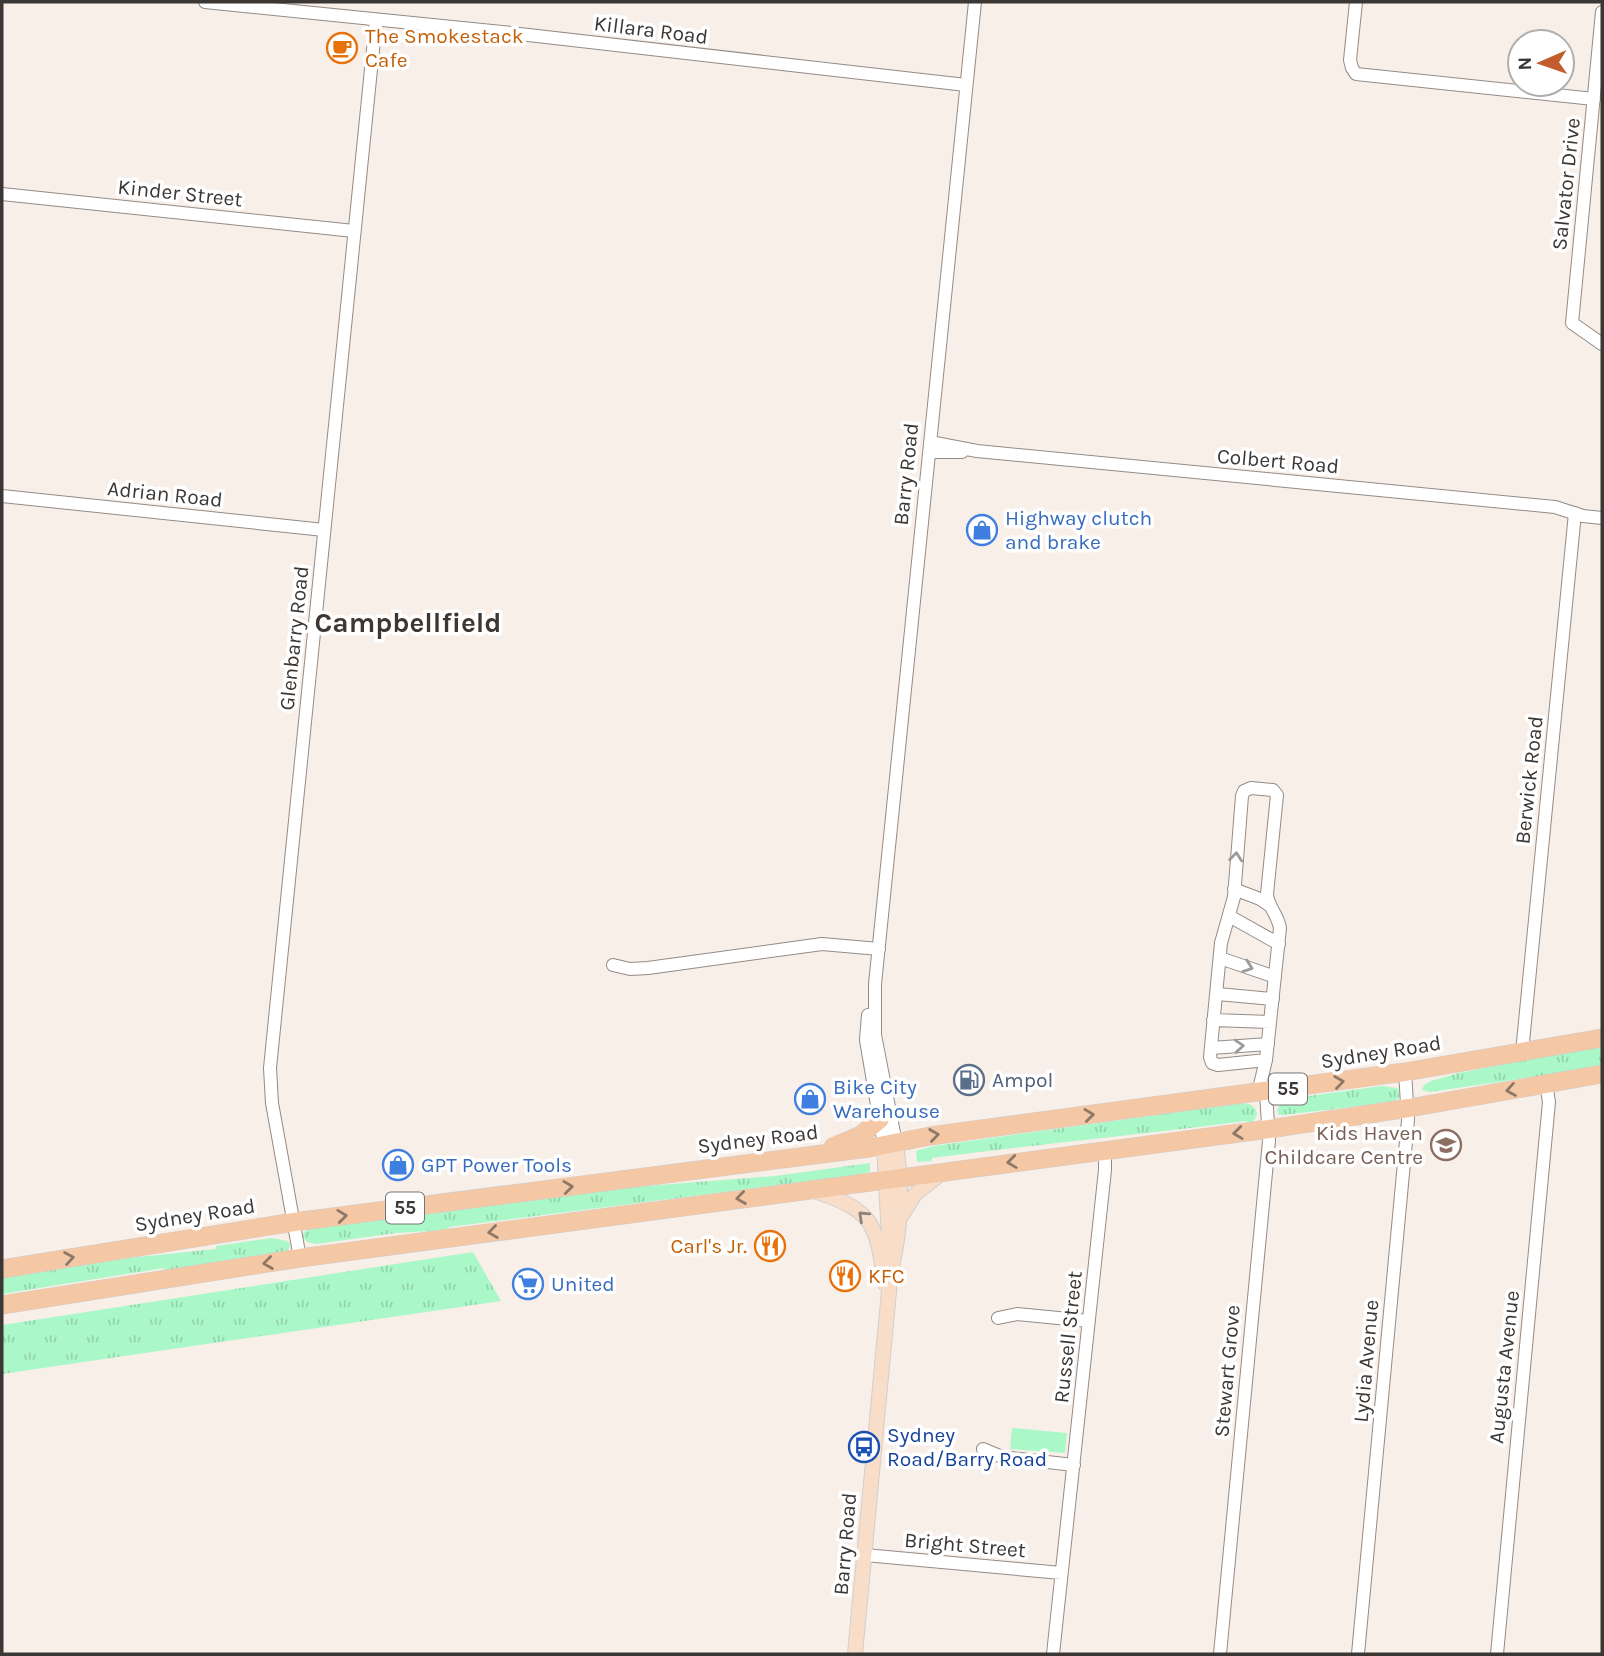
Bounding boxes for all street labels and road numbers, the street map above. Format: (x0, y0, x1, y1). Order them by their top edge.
street label: Killara Road (593, 11, 709, 49)
street label: Salvator Drive (1547, 116, 1585, 252)
street label: Kinder Street (117, 175, 244, 211)
street label: Barry Road (889, 422, 923, 526)
street label: Colbert Road (1216, 444, 1340, 478)
street label: Adrian Road (106, 476, 224, 512)
street label: Glenbarry Road (274, 565, 314, 711)
street label: Berwick Road (1510, 715, 1548, 845)
street label: Sydney Road (1319, 1031, 1443, 1073)
road number: 55 (1269, 1074, 1307, 1105)
street label: Sydney Road (696, 1120, 820, 1158)
road number: 55 (386, 1192, 424, 1224)
street label: Sydney Road (133, 1194, 257, 1236)
street label: Russell Street (1049, 1270, 1087, 1404)
street label: Augusta Avenue (1484, 1289, 1524, 1445)
street label: Lydia Avenue (1349, 1299, 1383, 1423)
street label: Stewart Grove (1209, 1304, 1245, 1438)
street label: Barry Road (829, 1492, 861, 1596)
street label: Bright Street (903, 1528, 1027, 1562)

